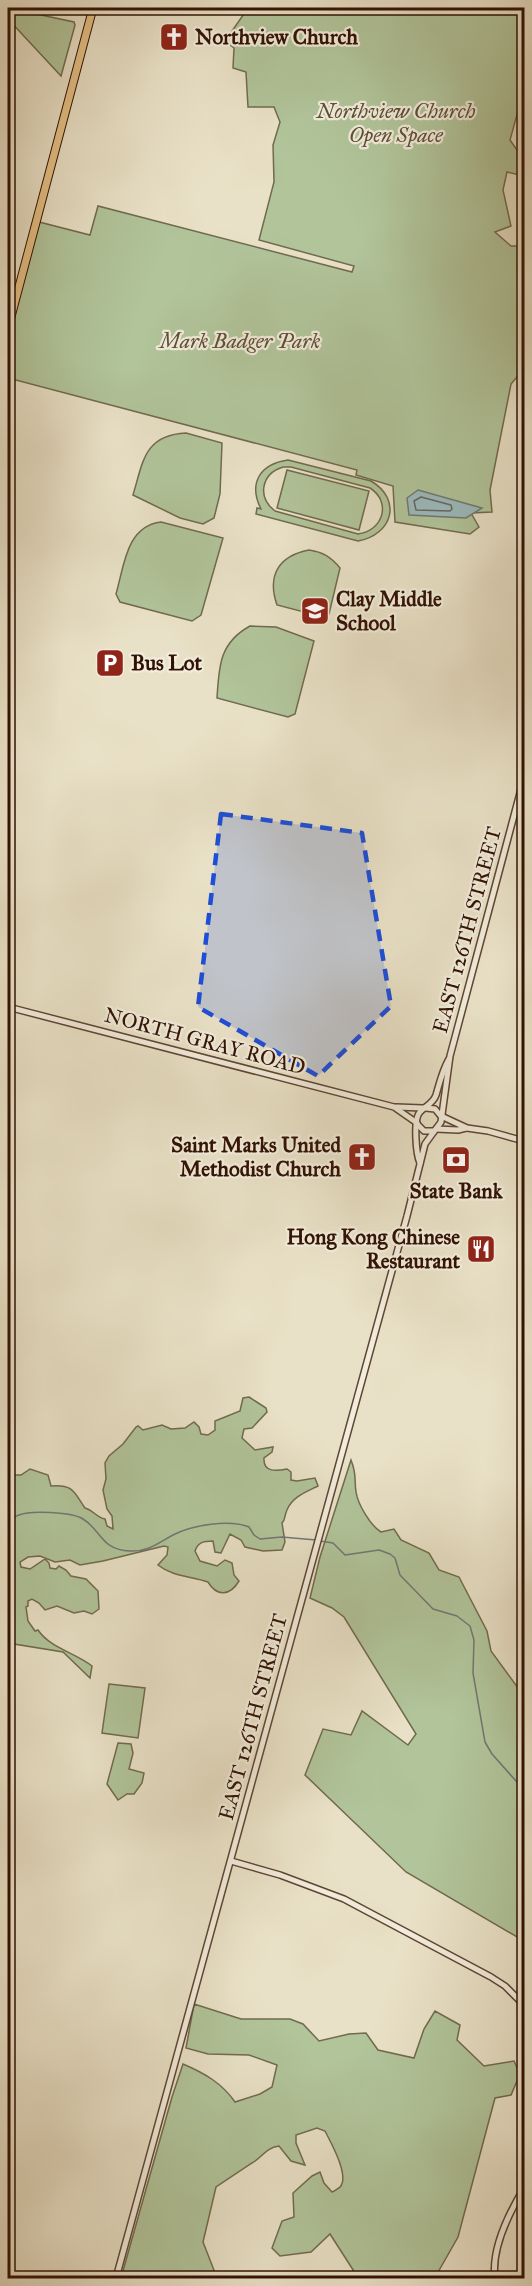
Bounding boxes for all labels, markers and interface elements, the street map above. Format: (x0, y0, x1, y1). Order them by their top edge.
church icon: Northview Church (158, 21, 190, 53)
place label: Northview Church (195, 24, 358, 50)
park label: Northview Church Open Space (315, 98, 476, 148)
park label: Mark Badger Park (158, 328, 321, 354)
place label: Clay Middle School (336, 586, 442, 636)
school or university icon: Clay Middle School (299, 595, 331, 627)
parking icon: Bus Lot (94, 647, 126, 679)
place label: Bus Lot (131, 650, 203, 676)
street label: EAST 126TH STREET (427, 824, 507, 1036)
street label: NORTH GRAY ROAD (102, 1002, 308, 1080)
place label: Saint Marks United Methodist Church (171, 1132, 341, 1182)
church icon: Saint Marks United Methodist Church (346, 1141, 378, 1173)
bank icon: State Bank (440, 1144, 472, 1176)
place label: State Bank (410, 1178, 504, 1204)
place label: Hong Kong Chinese Restaurant (286, 1224, 461, 1274)
restaurant icon: Hong Kong Chinese Restaurant (465, 1233, 497, 1265)
street label: EAST 126TH STREET (213, 1611, 293, 1823)

